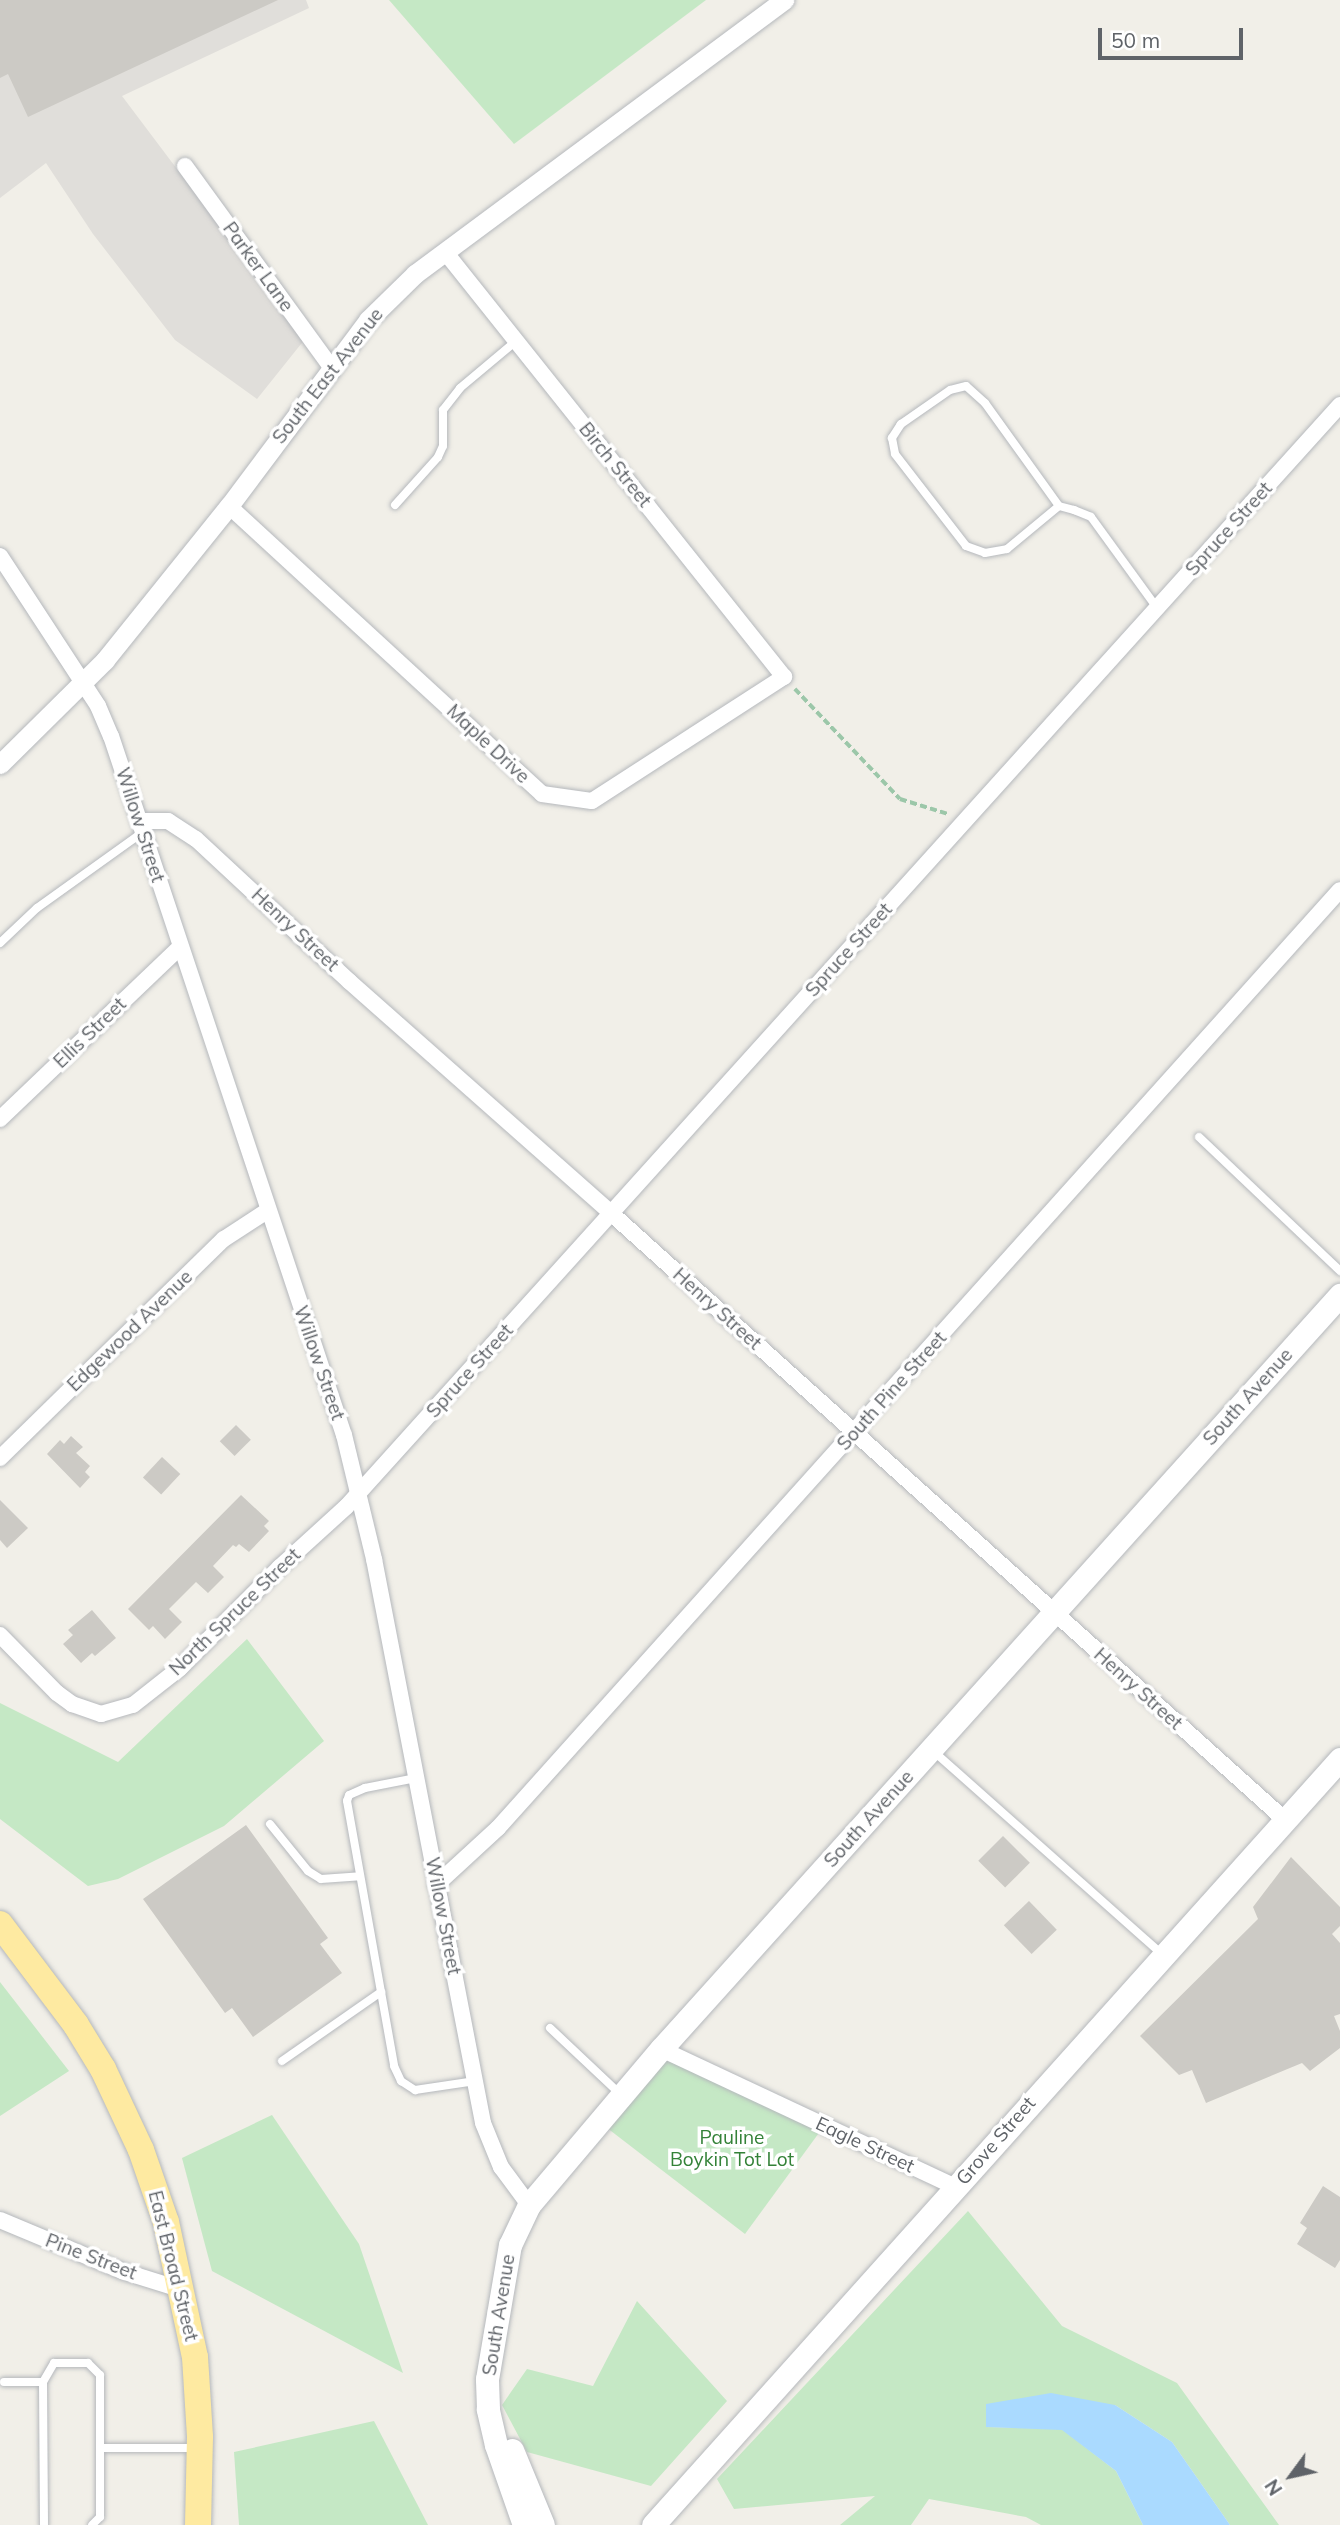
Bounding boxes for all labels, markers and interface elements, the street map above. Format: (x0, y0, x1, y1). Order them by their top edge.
scale bar (1102, 14, 1247, 58)
text: 50 m (1111, 27, 1160, 53)
street label: Parker Lane (218, 218, 298, 316)
street label: South East Avenue (268, 304, 388, 448)
street label: Birch Street (574, 418, 656, 512)
street label: Spruce Street (1181, 477, 1277, 581)
street label: Maple Drive (442, 700, 534, 788)
street label: Willow Street (111, 765, 169, 885)
street label: Henry Street (247, 884, 343, 976)
street label: Spruce Street (801, 898, 897, 1002)
street label: Ellis Street (49, 993, 131, 1073)
street label: Henry Street (668, 1263, 766, 1355)
street label: Edgewood Avenue (63, 1266, 197, 1396)
street label: Willow Street (289, 1303, 349, 1423)
street label: Spruce Street (422, 1319, 518, 1423)
street label: South Pine Street (833, 1327, 951, 1455)
street label: South Avenue (1199, 1344, 1297, 1450)
street label: North Spruce Street (165, 1544, 305, 1680)
street label: Henry Street (1089, 1643, 1187, 1735)
street label: South Avenue (820, 1766, 918, 1872)
street label: Willow Street (420, 1855, 466, 1977)
street label: Grove Street (952, 2092, 1040, 2190)
street label: Eagle Street (812, 2112, 918, 2178)
park label: Pauline Boykin Tot Lot (670, 2127, 794, 2171)
street label: East Broad Street (143, 2188, 203, 2344)
street label: Pine Street (42, 2229, 140, 2285)
street label: South Avenue (478, 2253, 520, 2377)
north arrow (1256, 2441, 1326, 2511)
text: N (1259, 2475, 1287, 2500)

